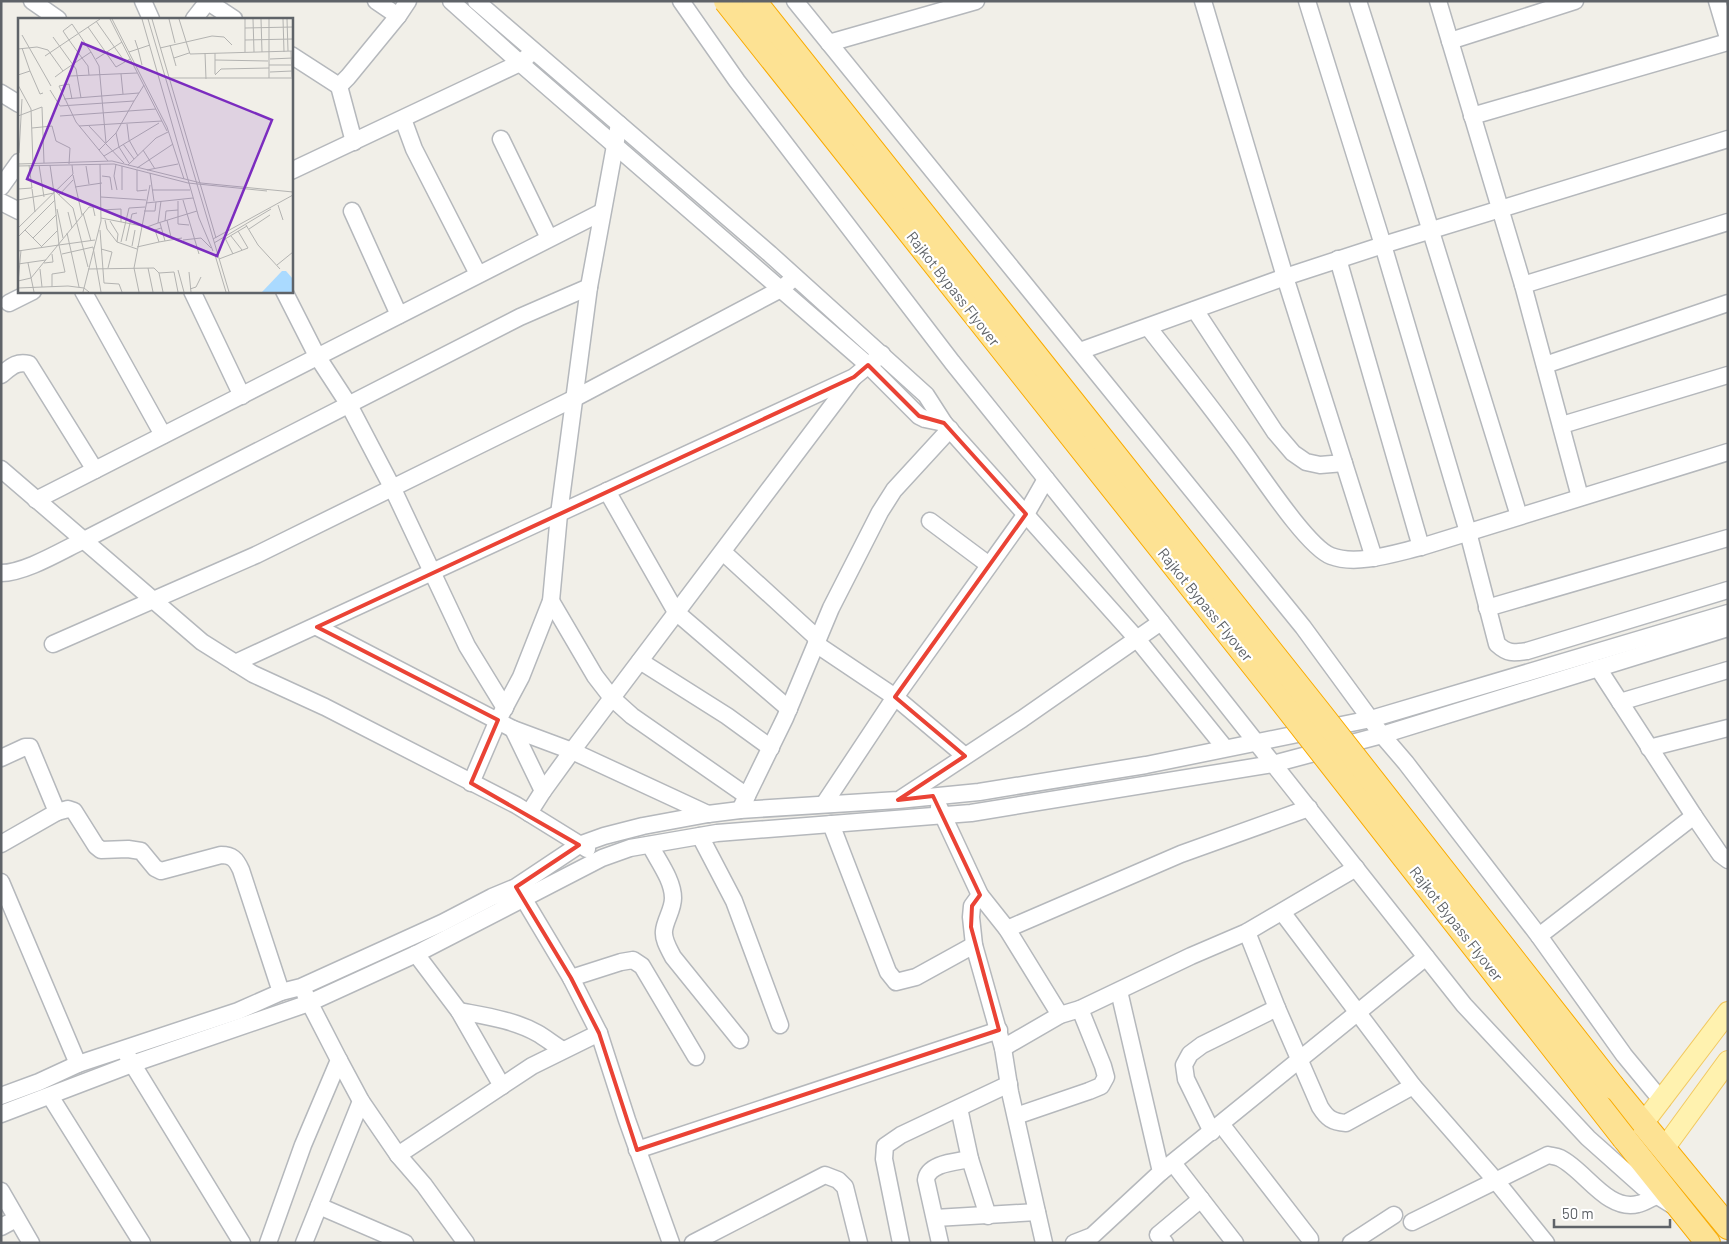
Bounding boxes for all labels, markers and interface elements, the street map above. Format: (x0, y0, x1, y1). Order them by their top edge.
inset map (18, 18, 292, 292)
street label: Rajkot Bypass Flyover (903, 227, 1004, 350)
street label: Rajkot Bypass Flyover (1155, 544, 1257, 665)
street label: Rajkot Bypass Flyover (1406, 862, 1507, 985)
scale bar (1554, 1196, 1670, 1228)
text: 50 m (1562, 1204, 1594, 1222)

